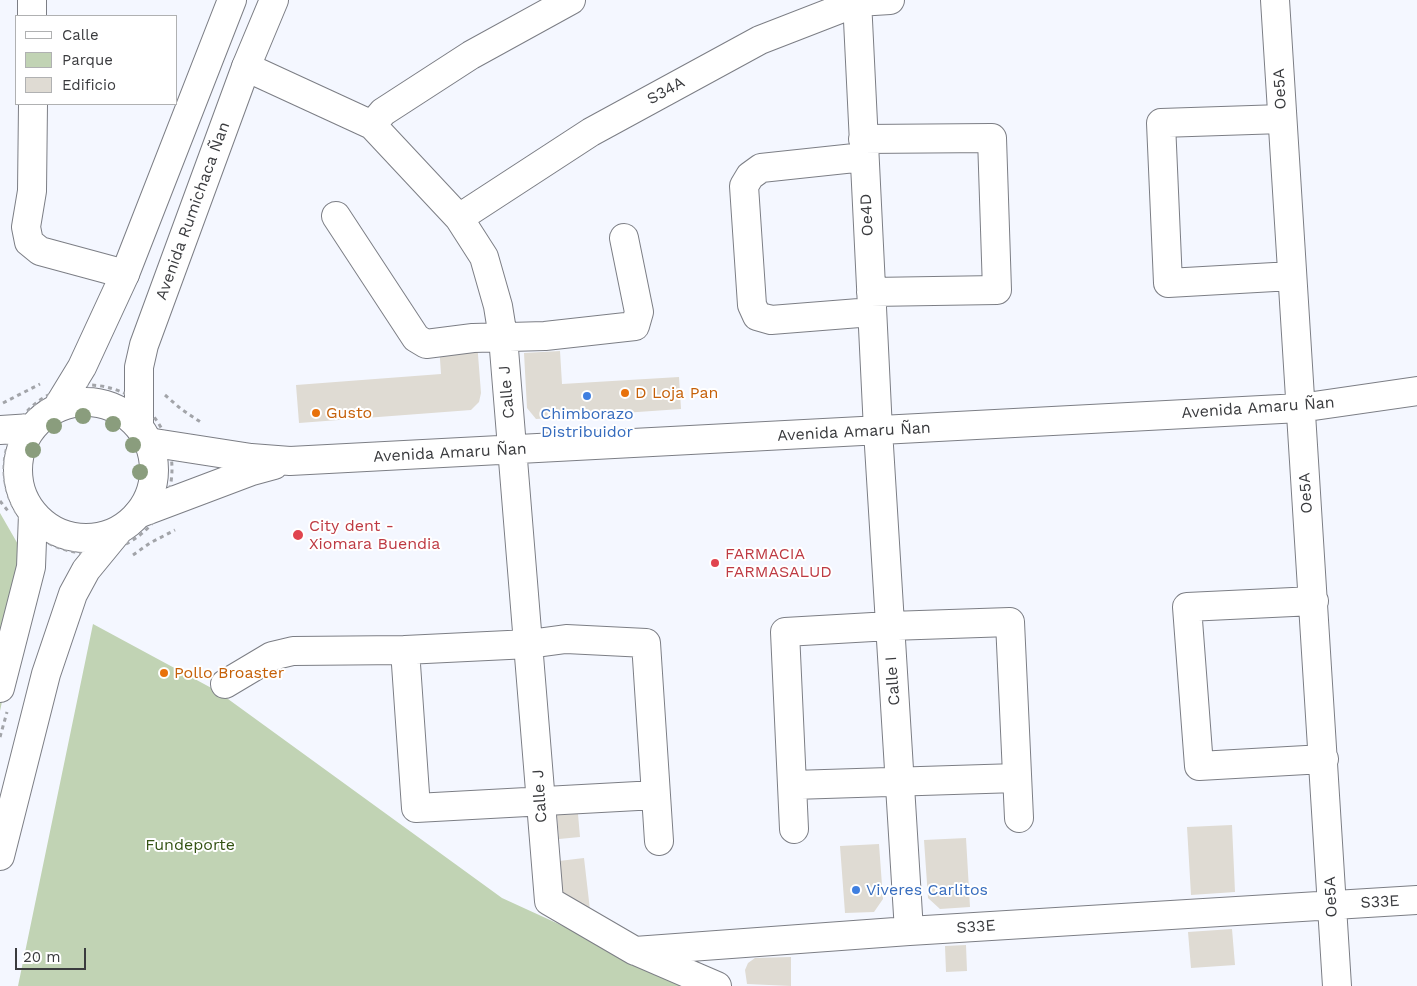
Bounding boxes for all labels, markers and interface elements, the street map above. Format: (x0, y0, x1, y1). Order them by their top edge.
legend (15, 15, 178, 105)
text: Calle (62, 26, 99, 44)
text: Parque (62, 51, 113, 69)
street label: Oe5A (1269, 68, 1291, 110)
street label: S34A (644, 73, 688, 109)
text: Edificio (62, 76, 116, 94)
street label: Avenida Rumichaca Ñan (152, 119, 234, 303)
street label: Oe4D (856, 193, 878, 237)
street label: Calle J (495, 364, 519, 420)
place label: D Loja Pan (635, 383, 718, 403)
marker: D Loja Pan (619, 387, 631, 399)
marker: Chimborazo Distribuidor (581, 390, 593, 402)
street label: Avenida Amaru Ñan (1181, 393, 1335, 423)
place label: Gusto (326, 403, 372, 423)
place label: Chimborazo Distribuidor (540, 404, 634, 442)
marker: Gusto (310, 407, 322, 419)
street label: Avenida Amaru Ñan (777, 418, 931, 446)
street label: Avenida Amaru Ñan (373, 439, 527, 467)
street label: Oe5A (1295, 472, 1317, 514)
place label: City dent - Xiomara Buendia (309, 516, 440, 554)
marker: City dent - Xiomara Buendia (291, 528, 305, 542)
place label: FARMACIA FARMASALUD (725, 544, 832, 582)
marker: FARMACIA FARMASALUD (709, 557, 721, 569)
street label: Calle I (882, 656, 904, 706)
place label: Pollo Broaster (174, 663, 284, 683)
marker: Pollo Broaster (158, 667, 170, 679)
street label: Calle J (529, 769, 551, 823)
park label: Fundeporte (145, 835, 235, 855)
street label: Oe5A (1320, 876, 1342, 918)
place label: Viveres Carlitos (866, 880, 988, 900)
marker: Viveres Carlitos (850, 884, 862, 896)
street label: S33E (1360, 891, 1400, 913)
street label: S33E (956, 916, 996, 938)
scale bar (18, 938, 89, 970)
text: 20 m (23, 948, 61, 966)

